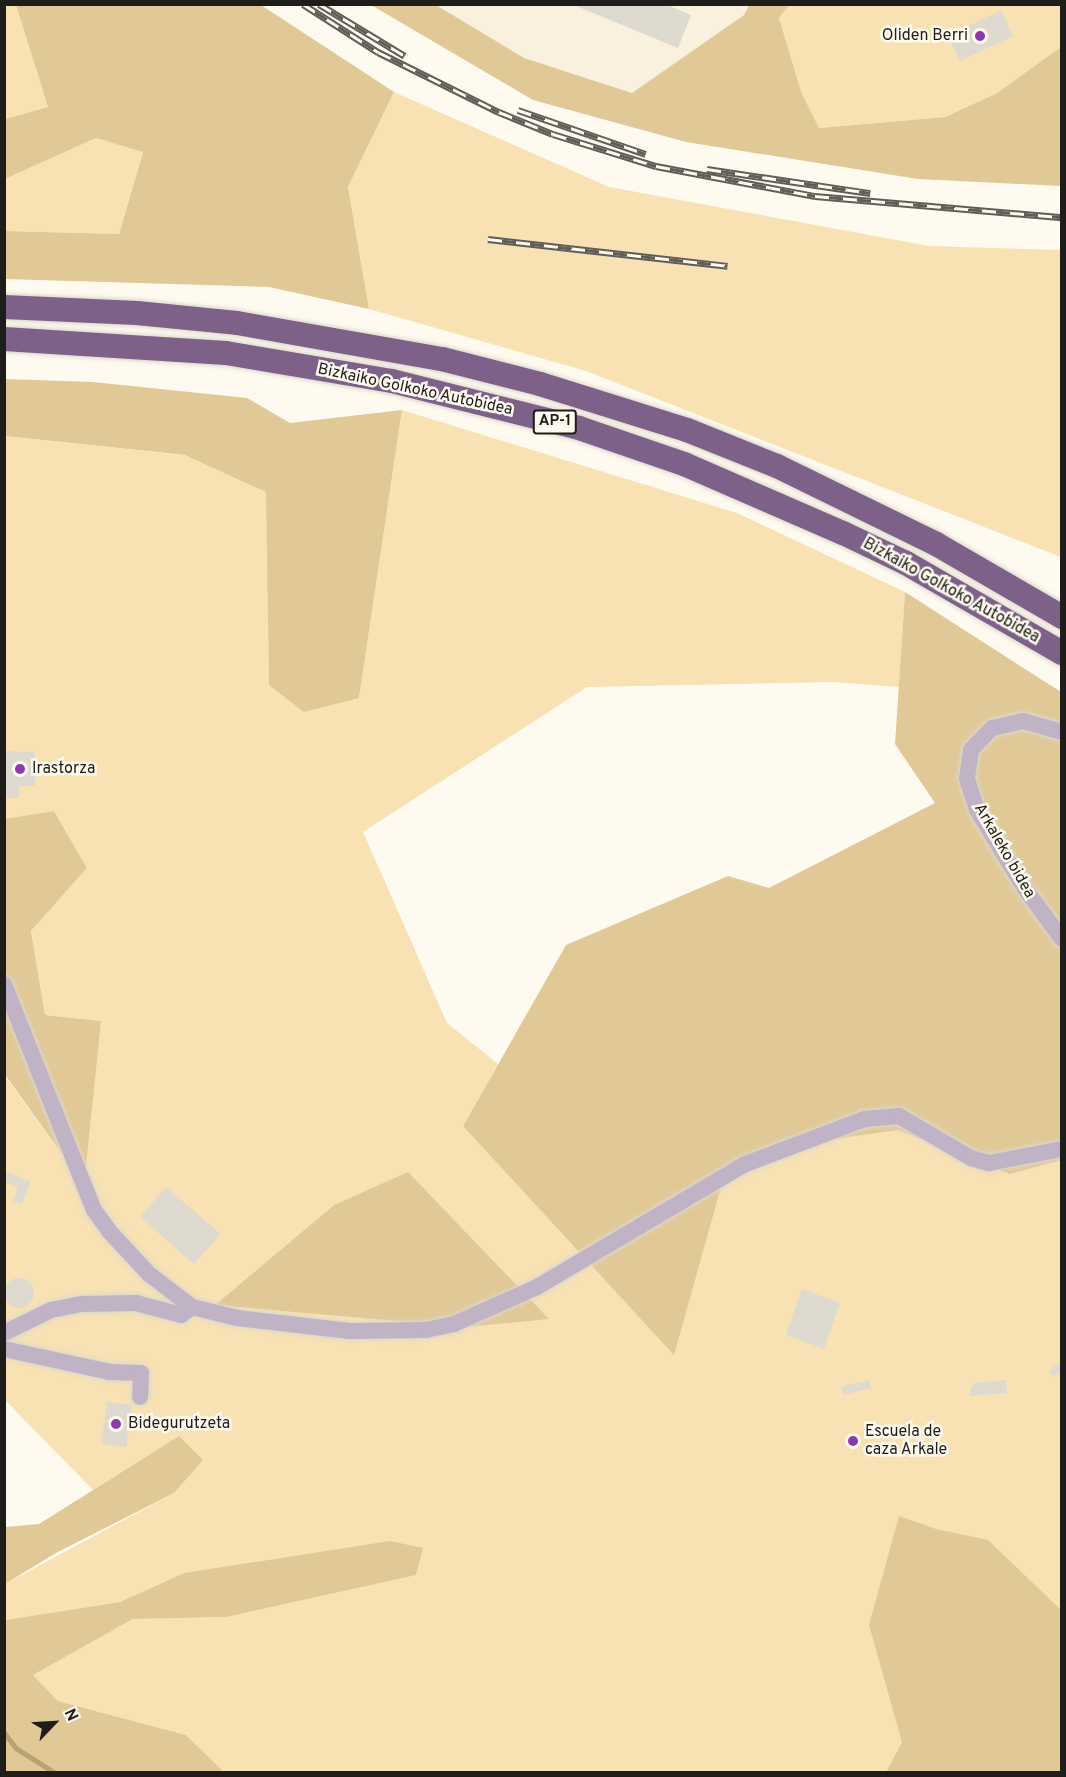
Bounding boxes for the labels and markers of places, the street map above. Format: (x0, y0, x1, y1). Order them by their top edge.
place label: Oliden Berri (882, 26, 968, 46)
marker: Oliden Berri (973, 29, 987, 43)
place label: Irastorza (32, 759, 95, 779)
marker: Irastorza (13, 762, 27, 776)
place label: Bidegurutzeta (128, 1414, 230, 1434)
marker: Bidegurutzeta (109, 1417, 123, 1431)
place label: Escuela de caza Arkale (865, 1422, 948, 1460)
marker: Escuela de caza Arkale (846, 1434, 860, 1448)

